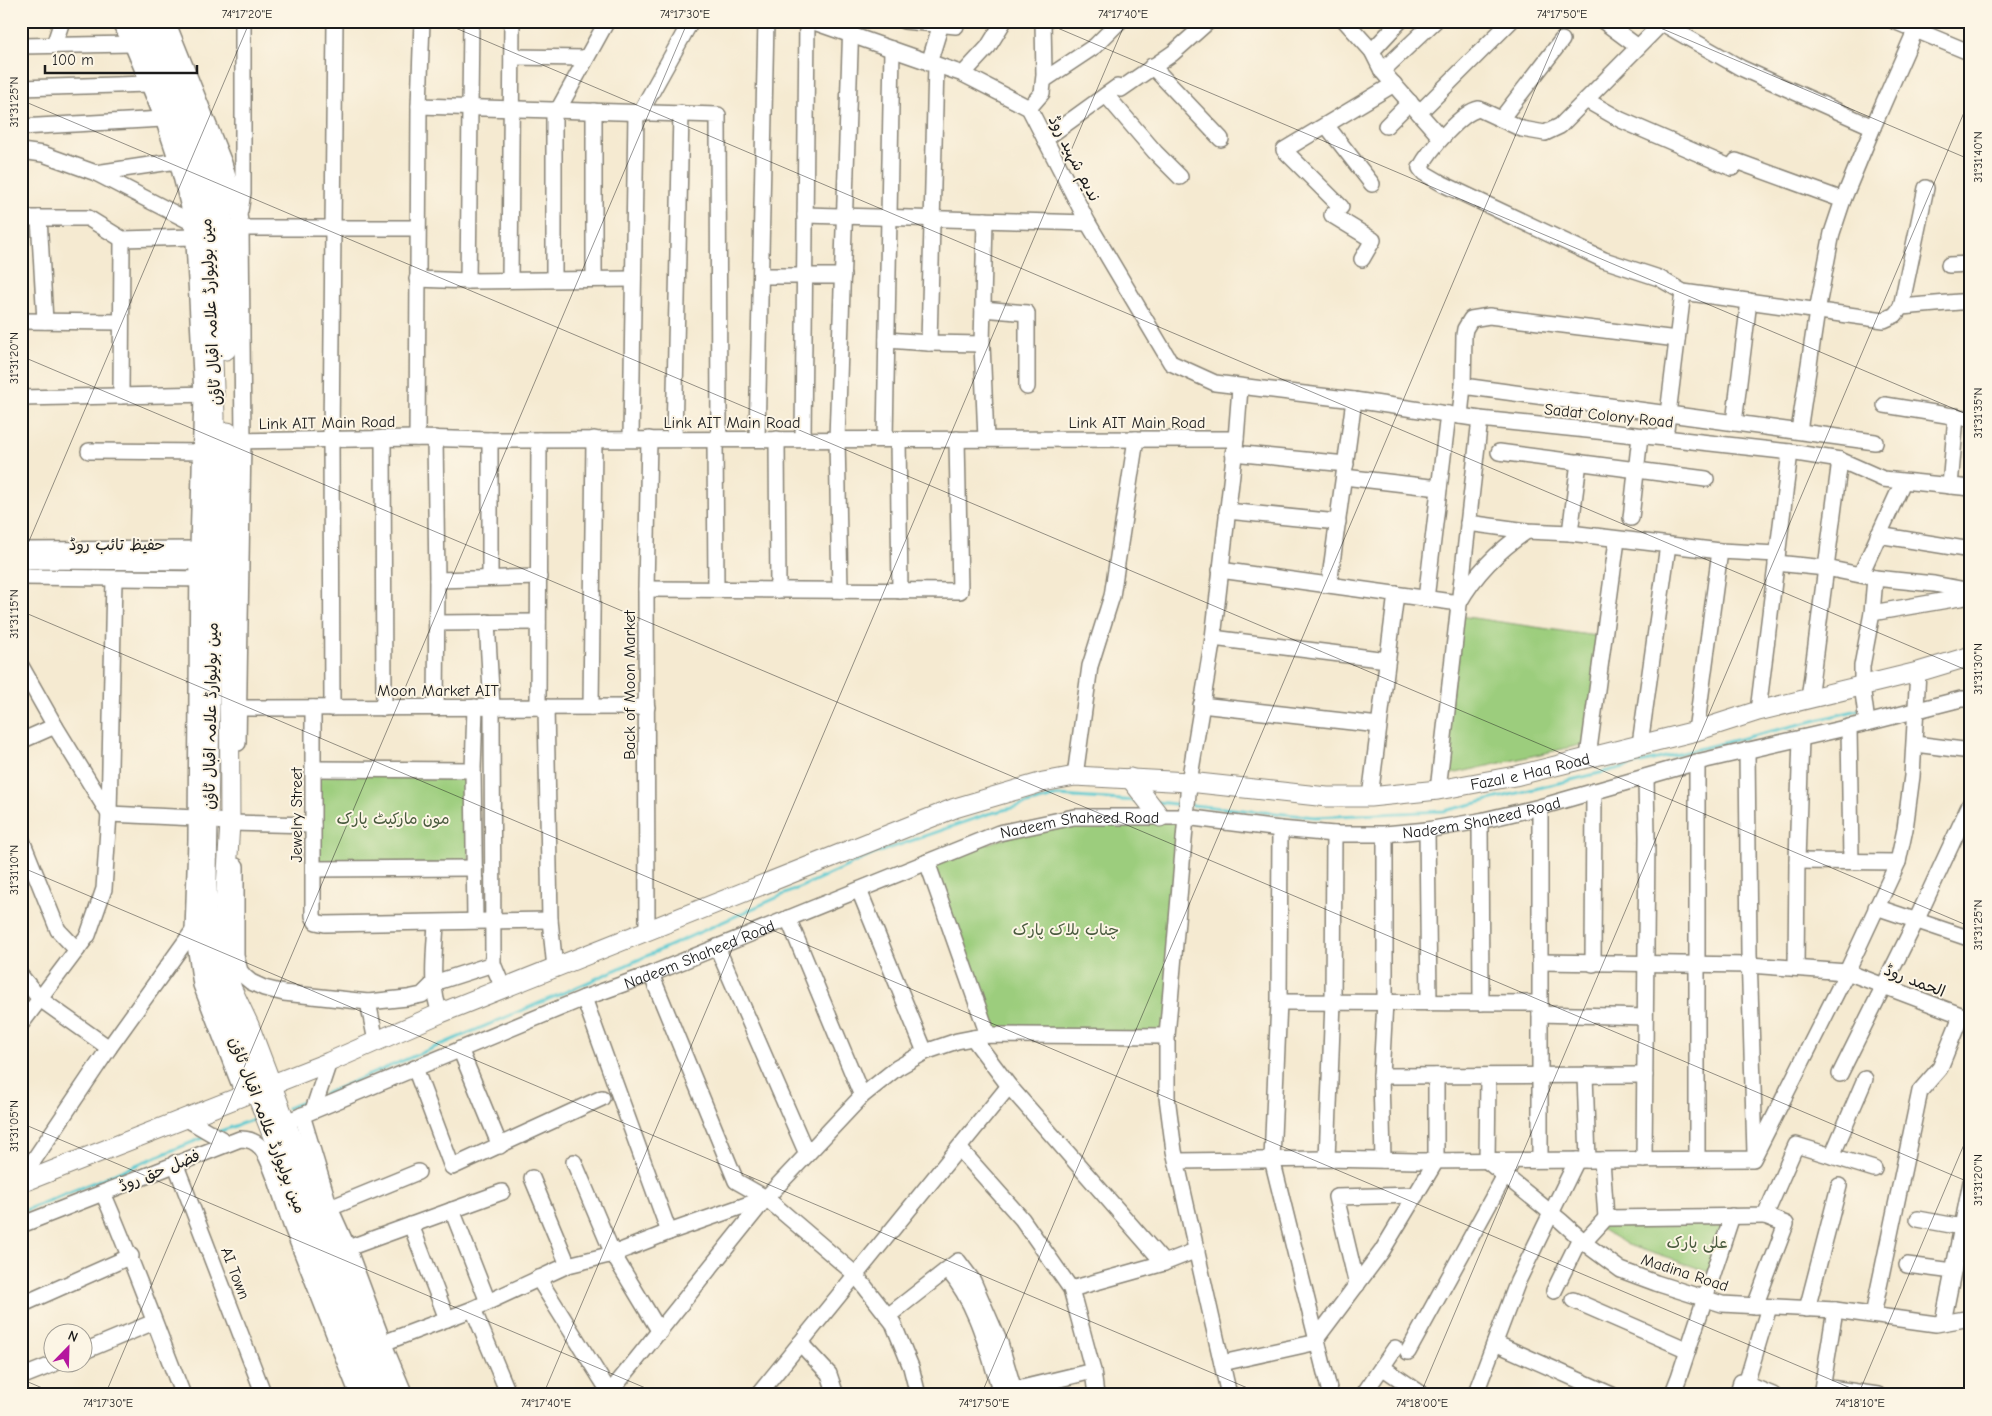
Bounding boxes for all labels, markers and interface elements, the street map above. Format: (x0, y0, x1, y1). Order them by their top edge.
text: 74°17'20"E (222, 7, 272, 21)
text: 74°17'30"E (660, 7, 710, 21)
text: 74°17'40"E (1098, 7, 1148, 21)
text: 74°17'50"E (1537, 7, 1587, 21)
scale bar (45, 42, 198, 74)
text: 100 m (52, 51, 94, 69)
text: 31°31'25"N (7, 77, 21, 127)
street label: ندیم شہید روڈ (1042, 113, 1103, 206)
text: 31°31'40"N (1971, 131, 1985, 183)
street label: مین بولیوارڈ علامہ اقبال ٹاؤن (197, 218, 226, 406)
text: 31°31'20"N (7, 332, 21, 384)
text: 31°31'35"N (1971, 388, 1985, 438)
street label: Sadat Colony Road (1543, 400, 1674, 432)
street label: Link AIT Main Road (258, 413, 396, 433)
street label: Link AIT Main Road (664, 414, 800, 432)
street label: Link AIT Main Road (1069, 414, 1205, 432)
street label: حفیظ تائب روڈ (69, 536, 165, 554)
text: 31°31'15"N (7, 589, 21, 639)
street label: Back of Moon Market (621, 610, 639, 760)
street label: مین بولیوارڈ علامہ اقبال ٹاؤن (200, 622, 223, 810)
text: 31°31'30"N (1971, 643, 1985, 695)
street label: Moon Market AIT (377, 682, 500, 700)
street label: Fazal e Haq Road (1469, 750, 1592, 794)
street label: Jewelry Street (288, 767, 306, 863)
street label: Nadeem Shaheed Road (1402, 794, 1563, 842)
street label: Nadeem Shaheed Road (999, 808, 1159, 843)
park label: مون مارکیٹ پارک (337, 810, 449, 829)
text: 31°31'10"N (7, 845, 21, 895)
text: 31°31'25"N (1971, 900, 1985, 950)
street label: Nadeem Shaheed Road (622, 917, 777, 993)
park label: چناب بلاک پارک (1013, 921, 1119, 940)
street label: الحمد روڈ (1881, 961, 1948, 1001)
street label: مین بولیوارڈ علامہ اقبال ٹاؤن (224, 1035, 309, 1216)
text: 31°31'05"N (7, 1100, 21, 1152)
street label: فضل حق روڈ (116, 1146, 203, 1195)
text: 31°31'20"N (1971, 1154, 1985, 1206)
park label: علی پارک (1666, 1234, 1728, 1253)
street label: AI Town (217, 1245, 253, 1302)
street label: Madina Road (1639, 1250, 1731, 1296)
north arrow (42, 1324, 92, 1374)
text: N (65, 1327, 80, 1346)
text: 74°17'30"E (83, 1396, 133, 1410)
text: 74°17'40"E (521, 1396, 571, 1410)
text: 74°17'50"E (959, 1396, 1009, 1410)
text: 74°18'00"E (1396, 1396, 1448, 1410)
text: 74°18'10"E (1835, 1396, 1885, 1410)

